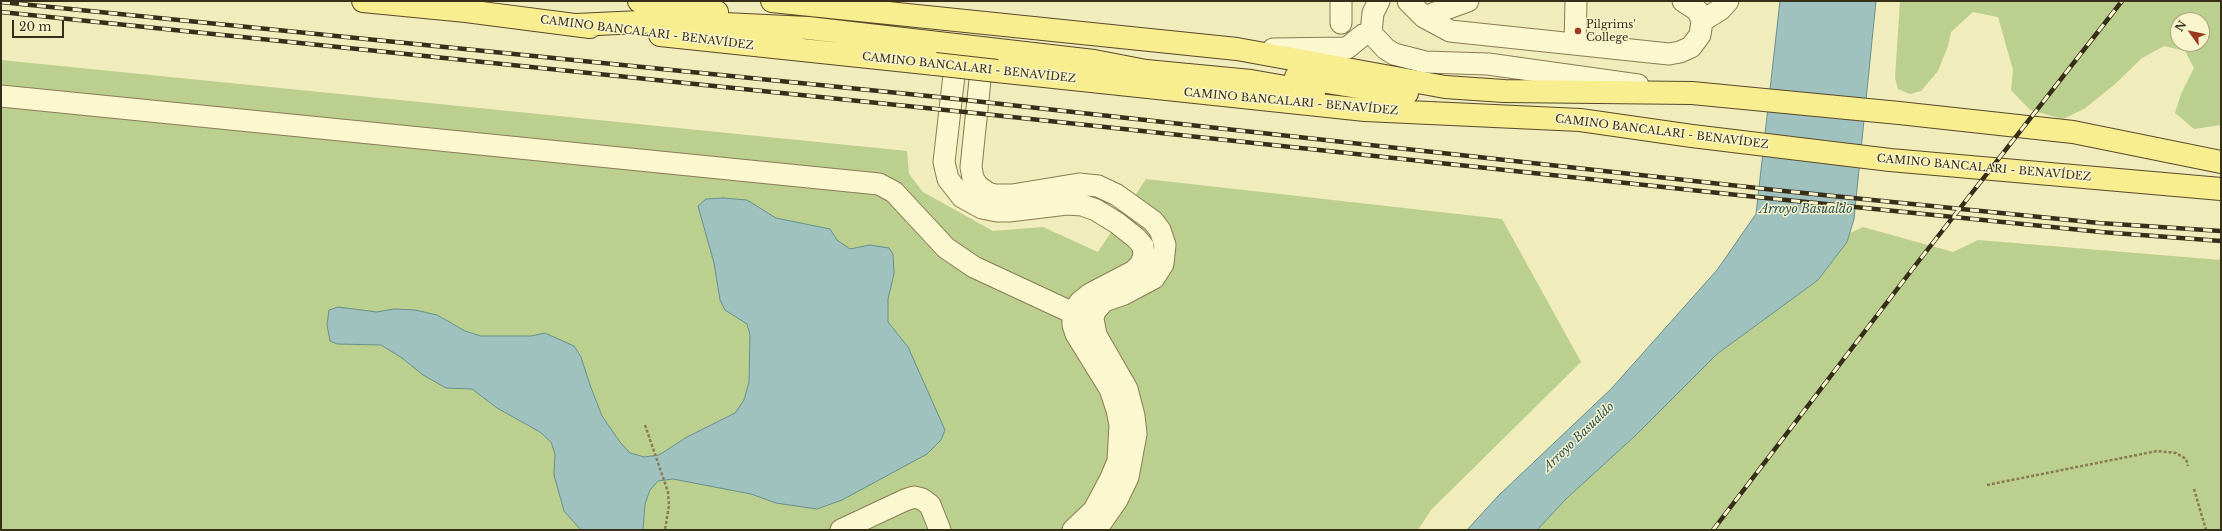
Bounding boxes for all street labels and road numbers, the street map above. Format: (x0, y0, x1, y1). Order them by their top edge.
street label: CAMINO BANCALARI - BENAVÍDEZ (539, 13, 755, 53)
street label: CAMINO BANCALARI - BENAVÍDEZ (861, 50, 1077, 86)
street label: CAMINO BANCALARI - BENAVÍDEZ (1183, 86, 1399, 118)
street label: CAMINO BANCALARI - BENAVÍDEZ (1554, 112, 1770, 152)
street label: CAMINO BANCALARI - BENAVÍDEZ (1876, 152, 2092, 184)

